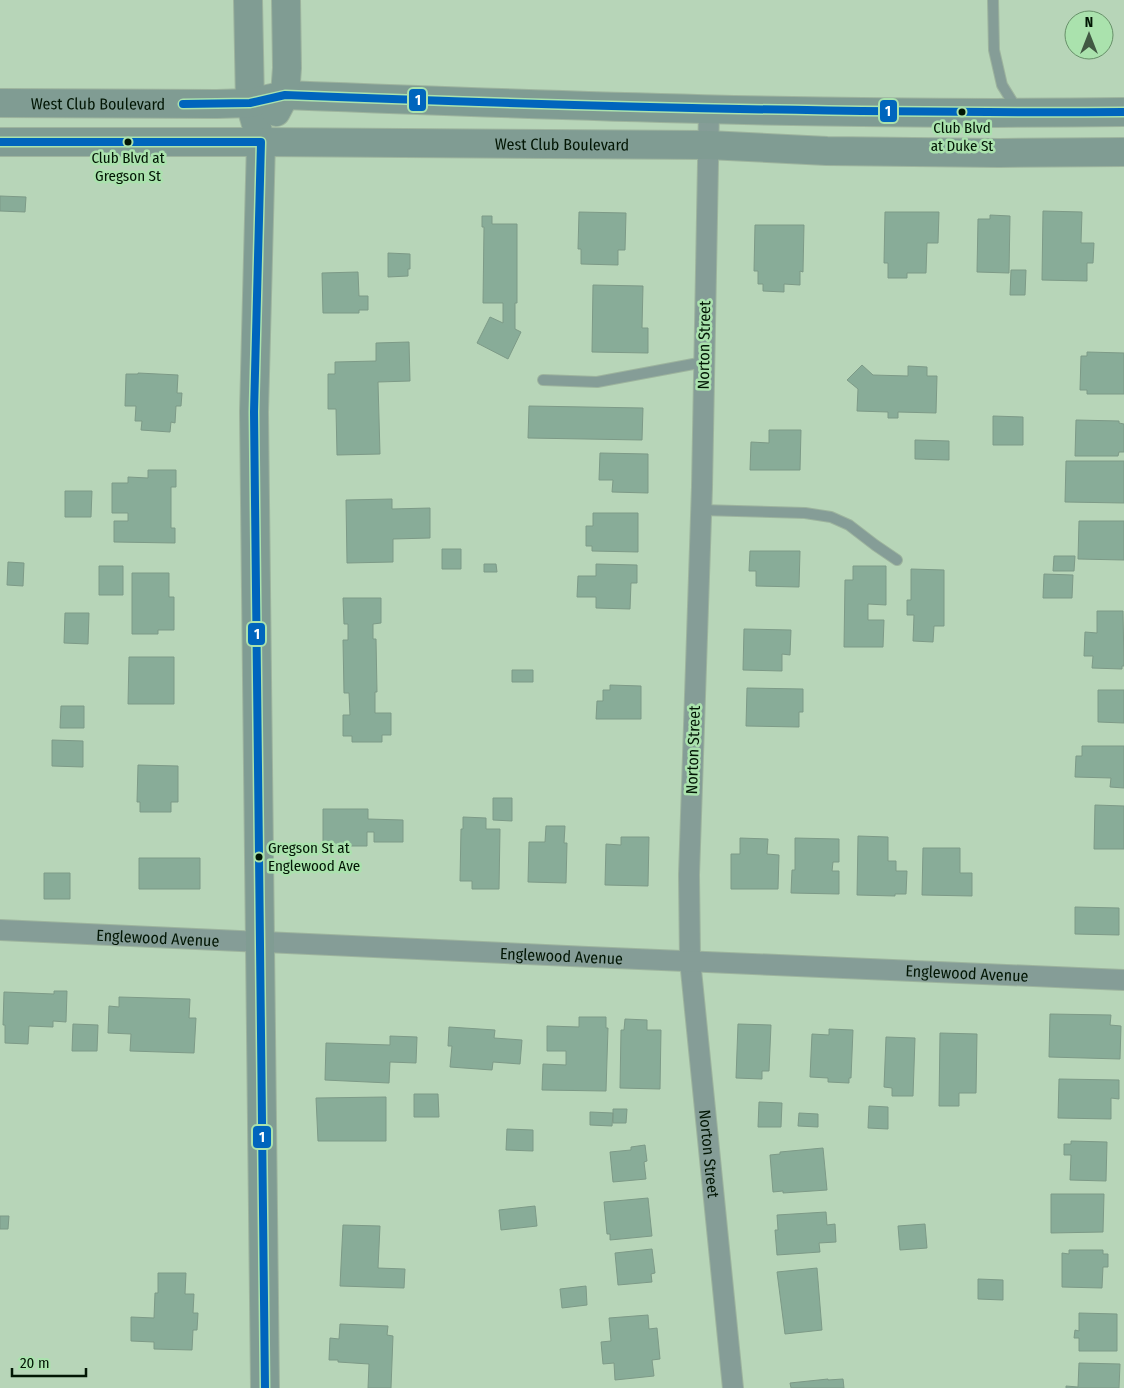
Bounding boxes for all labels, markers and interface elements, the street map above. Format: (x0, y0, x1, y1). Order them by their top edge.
north arrow (1064, 10, 1114, 60)
text: N (1085, 14, 1093, 31)
line badge: 1 (408, 88, 427, 112)
text: 1 (415, 92, 421, 109)
street label: West Club Boulevard (31, 94, 165, 113)
line badge: 1 (879, 99, 898, 123)
text: 1 (885, 103, 891, 120)
marker: Club Blvd at Duke St (957, 107, 967, 117)
place label: Club Blvd at Duke St (931, 119, 993, 155)
street label: West Club Boulevard (495, 134, 629, 154)
marker: Club Blvd at Gregson St (123, 137, 133, 147)
place label: Club Blvd at Gregson St (91, 149, 165, 185)
street label: Norton Street (694, 300, 714, 389)
line badge: 1 (247, 622, 266, 646)
text: 1 (254, 626, 260, 643)
street label: Norton Street (682, 705, 704, 795)
place label: Gregson St at Englewood Ave (268, 839, 360, 875)
marker: Gregson St at Englewood Ave (254, 852, 264, 862)
street label: Englewood Avenue (96, 925, 220, 950)
street label: Englewood Avenue (499, 944, 623, 968)
street label: Englewood Avenue (905, 961, 1029, 985)
street label: Norton Street (696, 1109, 723, 1200)
line badge: 1 (252, 1125, 272, 1149)
text: 1 (259, 1129, 265, 1146)
scale bar (12, 1346, 86, 1378)
text: 20 m (20, 1354, 50, 1372)

